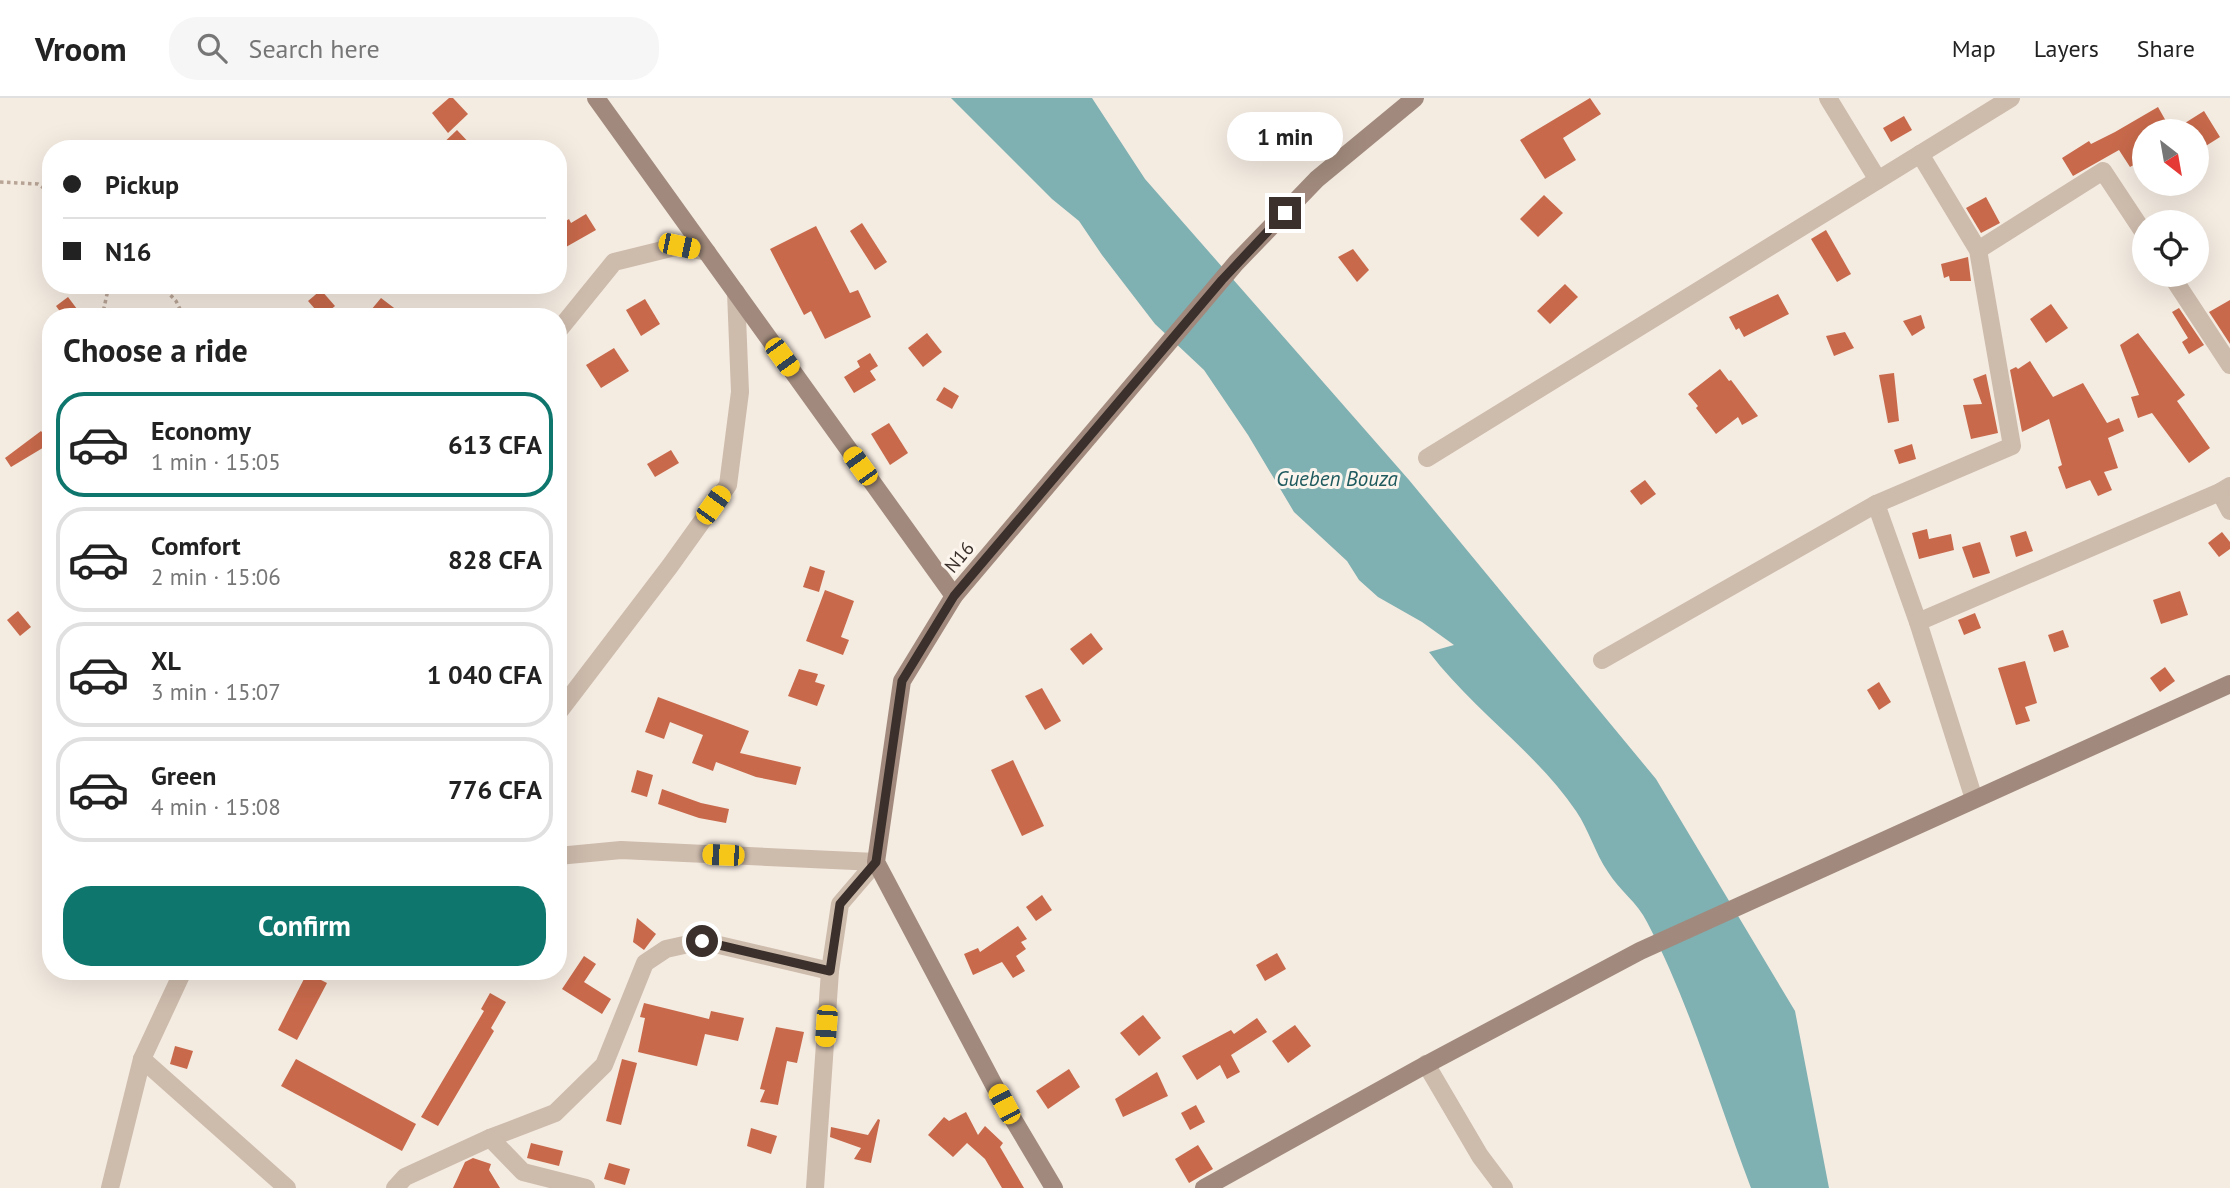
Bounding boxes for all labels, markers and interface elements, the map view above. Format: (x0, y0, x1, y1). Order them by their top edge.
search box (169, 17, 659, 80)
text: Vroom (35, 27, 127, 70)
icon: search (193, 29, 231, 67)
text: Search here (249, 32, 380, 65)
text: Map (1952, 33, 1996, 64)
text: Layers (2034, 33, 2099, 64)
text: Share (2137, 33, 2195, 64)
callout: 1 min (1227, 111, 1343, 160)
north arrow (2132, 119, 2208, 196)
map controls (2132, 119, 2209, 287)
text: 1 min (1257, 122, 1313, 151)
text: Pickup (105, 168, 179, 201)
route end (1269, 197, 1301, 229)
button: locate (2132, 210, 2209, 287)
car (657, 231, 702, 261)
text: N16 (105, 235, 152, 268)
text: Choose a ride (63, 329, 248, 371)
car (762, 334, 803, 380)
icon: car (67, 413, 130, 476)
text: Economy (151, 414, 251, 447)
text: 613 CFA (448, 428, 542, 461)
car (840, 443, 881, 489)
text: 1 min · 15:05 (151, 447, 281, 476)
water label: Gueben Bouza (1276, 465, 1399, 492)
car (693, 482, 734, 528)
icon: car (67, 528, 130, 591)
text: Comfort (151, 529, 241, 562)
street label: N16 (939, 536, 979, 578)
text: 828 CFA (448, 543, 542, 576)
text: 2 min · 15:06 (151, 562, 281, 591)
icon: car (67, 643, 130, 706)
text: XL (151, 644, 181, 677)
text: 1 040 CFA (427, 658, 542, 691)
text: 3 min · 15:07 (151, 677, 281, 706)
icon: car (67, 758, 130, 821)
text: Green (151, 759, 216, 792)
text: 776 CFA (448, 773, 542, 806)
text: 4 min · 15:08 (151, 792, 281, 821)
car (702, 844, 745, 866)
button: Confirm (63, 886, 546, 966)
route start (686, 925, 718, 957)
car (815, 1004, 838, 1048)
car (985, 1081, 1024, 1127)

